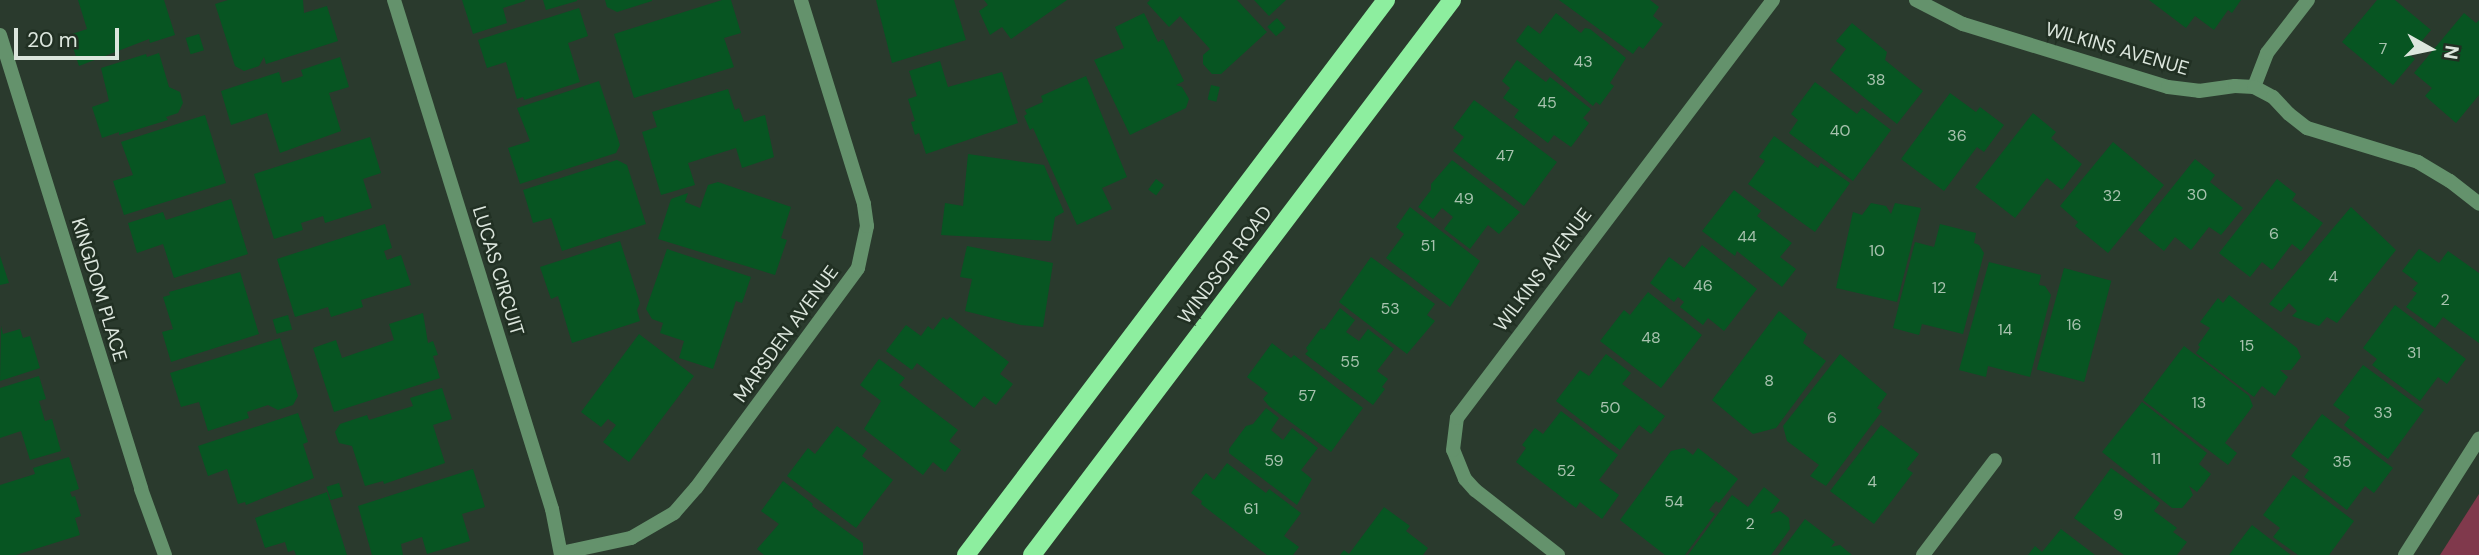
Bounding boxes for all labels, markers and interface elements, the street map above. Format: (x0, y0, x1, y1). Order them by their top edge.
scale bar (18, 14, 122, 58)
north arrow (2395, 14, 2465, 84)
street label: WILKINS AVENUE (2043, 18, 2191, 80)
text: 20 m (27, 26, 78, 54)
house number: 7 (2379, 39, 2387, 59)
text: N (2438, 44, 2465, 61)
house number: 43 (1573, 52, 1593, 72)
house number: 38 (1866, 70, 1886, 90)
house number: 45 (1537, 93, 1557, 113)
house number: 40 (1830, 121, 1850, 141)
house number: 36 (1947, 126, 1967, 146)
house number: 47 (1496, 146, 1514, 166)
house number: 30 (2187, 185, 2207, 205)
house number: 32 (2103, 186, 2121, 206)
house number: 49 (1454, 189, 1474, 209)
street label: WINDSOR ROAD (1173, 202, 1277, 328)
street label: LUCAS CIRCUIT (467, 203, 529, 339)
street label: WILKINS AVENUE (1489, 204, 1597, 336)
street label: KINGDOM PLACE (66, 215, 132, 365)
house number: 6 (2269, 224, 2279, 244)
house number: 44 (1737, 227, 1757, 247)
house number: 51 (1421, 236, 1435, 256)
house number: 10 (1869, 241, 1885, 261)
street label: MARSDEN AVENUE (729, 261, 843, 407)
house number: 4 (2328, 267, 2338, 287)
house number: 46 (1693, 276, 1713, 296)
house number: 12 (1932, 278, 1946, 298)
house number: 2 (2440, 290, 2450, 310)
house number: 53 (1380, 299, 1400, 319)
house number: 16 (2066, 315, 2082, 335)
house number: 14 (1998, 320, 2012, 340)
house number: 48 (1641, 328, 1661, 348)
house number: 15 (2240, 336, 2254, 356)
house number: 31 (2407, 343, 2421, 363)
house number: 55 (1340, 352, 1360, 372)
house number: 8 (1764, 371, 1774, 391)
house number: 57 (1298, 386, 1316, 406)
house number: 13 (2192, 393, 2206, 413)
house number: 50 (1600, 398, 1620, 418)
house number: 33 (2374, 403, 2392, 423)
house number: 6 (1827, 408, 1837, 428)
house number: 11 (2151, 449, 2161, 469)
house number: 59 (1264, 451, 1284, 471)
house number: 35 (2332, 452, 2352, 472)
house number: 52 (1557, 461, 1575, 481)
house number: 4 (1867, 472, 1877, 492)
house number: 54 (1664, 492, 1684, 512)
house number: 61 (1243, 499, 1259, 519)
house number: 9 (2113, 505, 2123, 525)
house number: 2 (1745, 514, 1755, 534)

